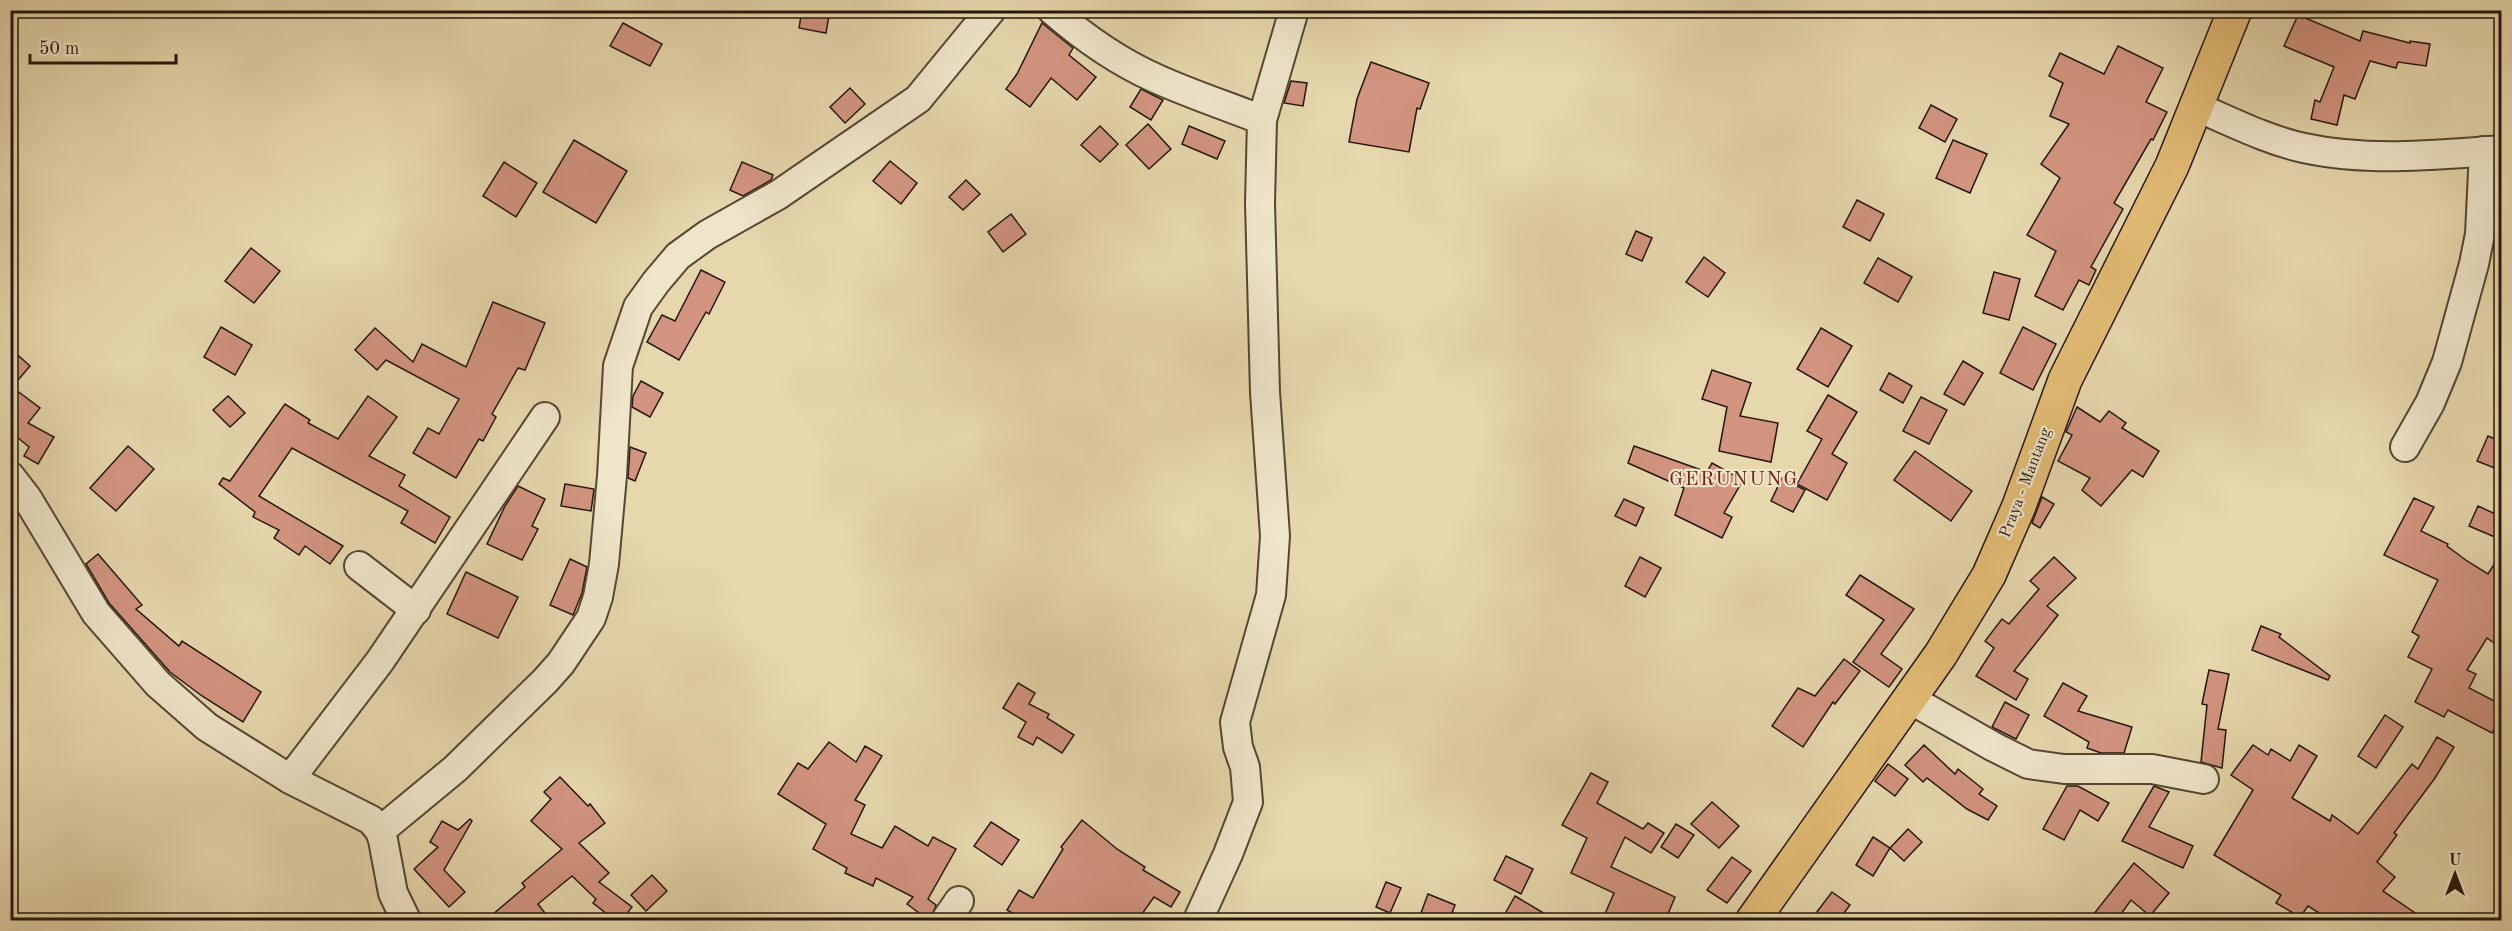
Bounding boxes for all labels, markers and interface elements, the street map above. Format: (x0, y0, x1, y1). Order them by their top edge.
scale bar (30, 27, 176, 65)
text: 50 m (39, 40, 79, 58)
street label: Praya - Mantang (1998, 425, 2054, 540)
district label: GERUNUNG (1669, 470, 1799, 490)
north arrow (2425, 844, 2485, 904)
text: U (2449, 853, 2462, 869)

